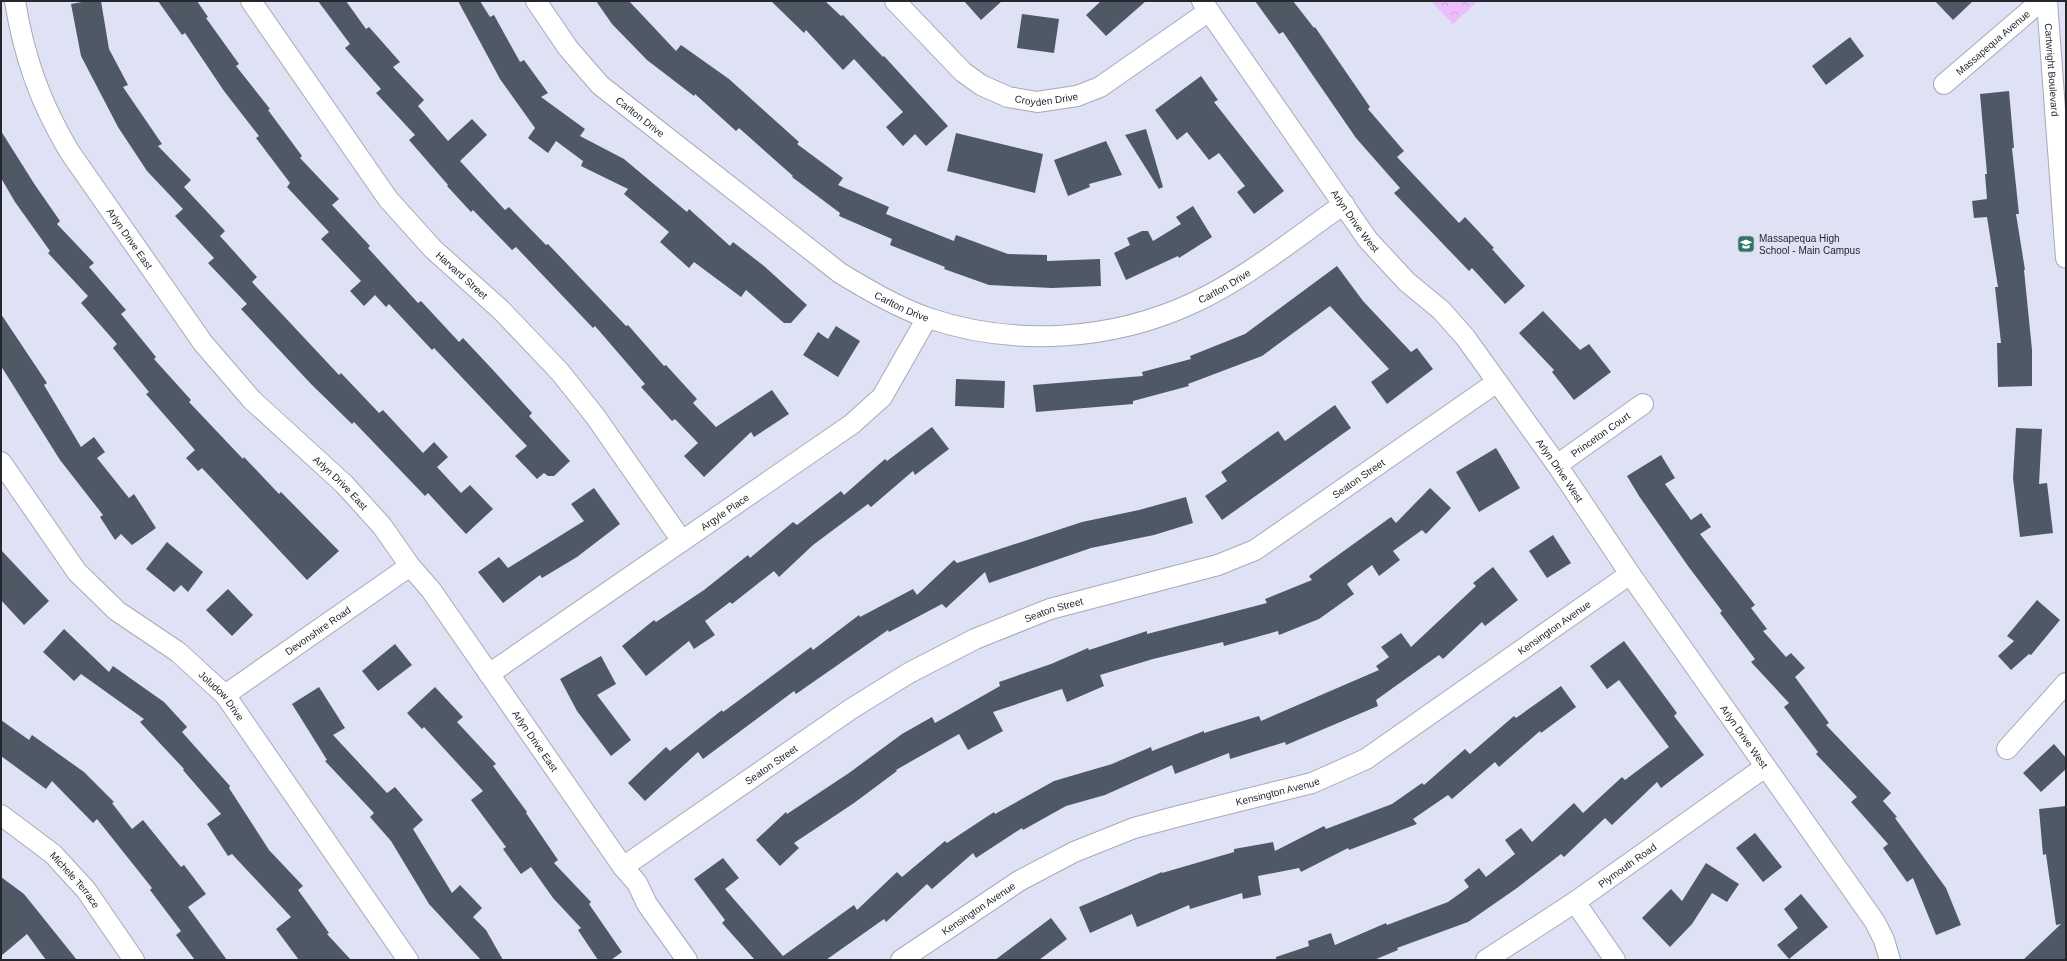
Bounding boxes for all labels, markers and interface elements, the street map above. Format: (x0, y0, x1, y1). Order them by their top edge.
street label: Massapequa Avenue (1954, 8, 2032, 77)
street label: Cartwright Boulevard (2043, 23, 2061, 117)
street label: Croyden Drive (1014, 91, 1079, 108)
street label: Carlton Drive (614, 95, 667, 140)
street label: Arlyn Drive West (1329, 188, 1381, 255)
street label: Arlyn Drive East (105, 206, 155, 271)
place label: Massapequa High School - Main Campus (1759, 233, 1860, 256)
school or university icon: Massapequa High School - Main Campus (1736, 234, 1756, 254)
street label: Harvard Street (434, 250, 490, 301)
street label: Carlton Drive (1197, 267, 1253, 306)
street label: Carlton Drive (873, 289, 931, 324)
street label: Princeton Court (1569, 410, 1632, 459)
street label: Arlyn Drive West (1534, 437, 1585, 504)
street label: Arlyn Drive East (311, 454, 370, 512)
street label: Seaton Street (1330, 457, 1387, 501)
street label: Argyle Place (699, 491, 751, 533)
street label: Seaton Street (1023, 596, 1085, 625)
street label: Kensington Avenue (1516, 598, 1593, 657)
street label: Devonshire Road (283, 604, 353, 657)
street label: Joludow Drive (196, 669, 246, 723)
street label: Arlyn Drive West (1718, 703, 1770, 771)
street label: Arlyn Drive East (510, 708, 560, 774)
street label: Seaton Street (743, 743, 800, 787)
street label: Kensington Avenue (1235, 775, 1322, 808)
street label: Plymouth Road (1596, 841, 1658, 890)
street label: Michele Terrace (48, 850, 102, 911)
street label: Kensington Avenue (940, 880, 1018, 937)

